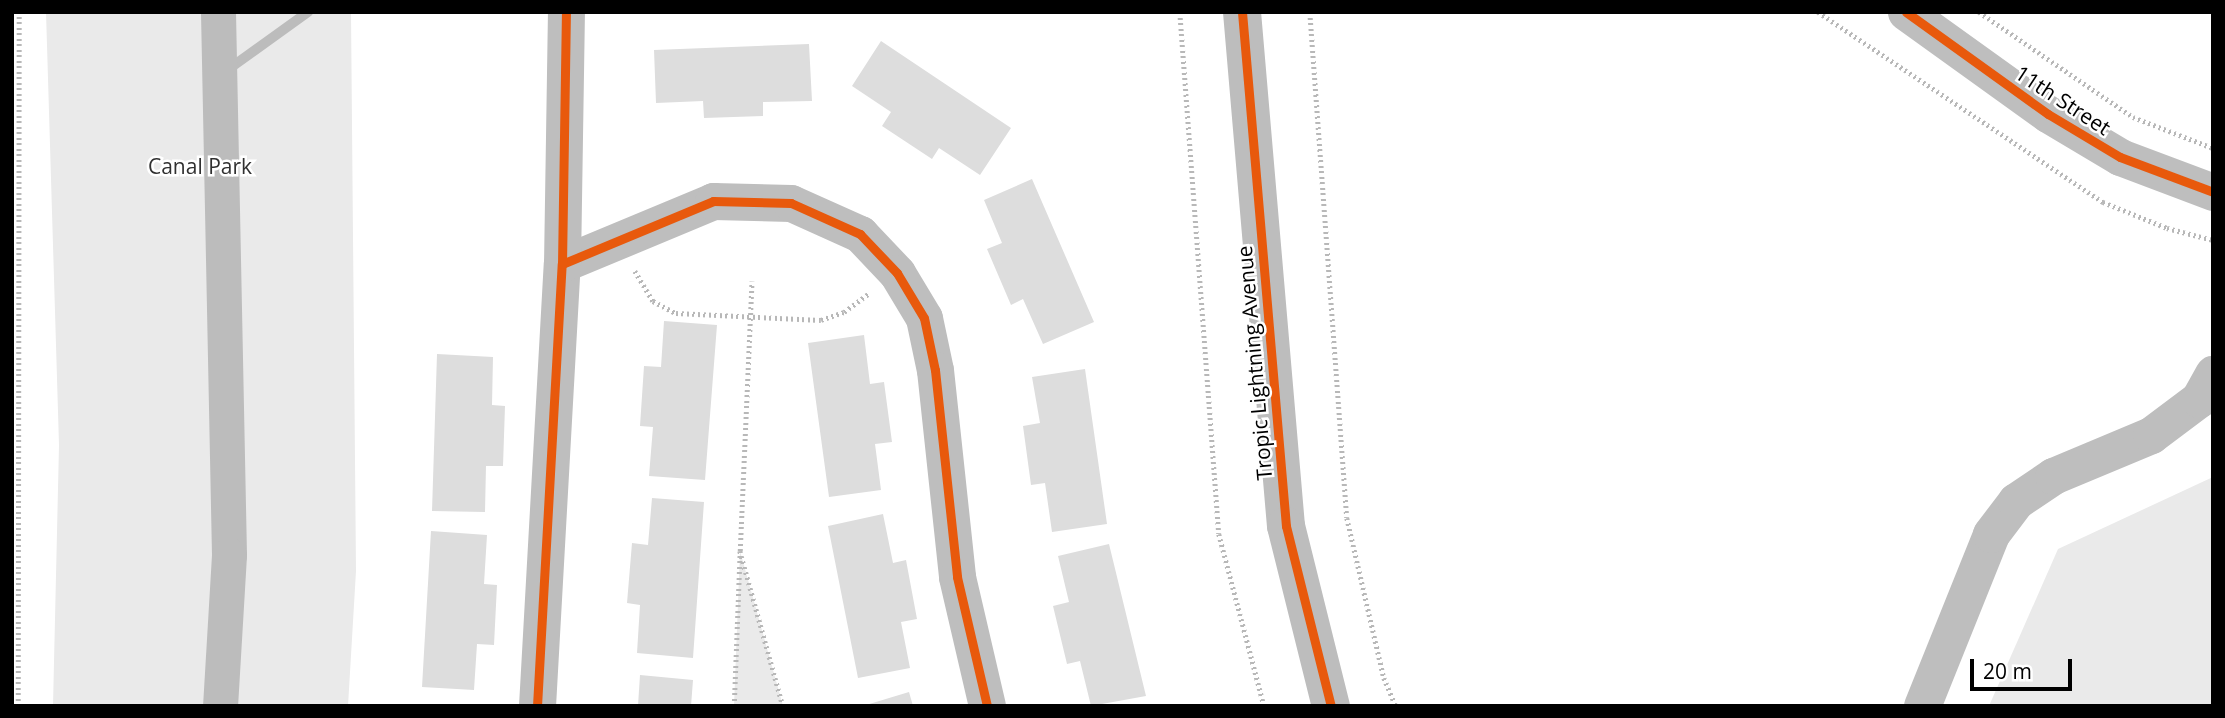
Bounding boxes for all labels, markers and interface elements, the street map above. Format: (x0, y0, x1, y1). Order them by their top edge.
street label: 11th Street (2011, 60, 2115, 140)
park label: Canal Park (148, 153, 252, 179)
street label: Tropic Lightning Avenue (1231, 245, 1277, 481)
scale bar (1973, 644, 2074, 688)
text: 20 m (1983, 657, 2032, 685)

